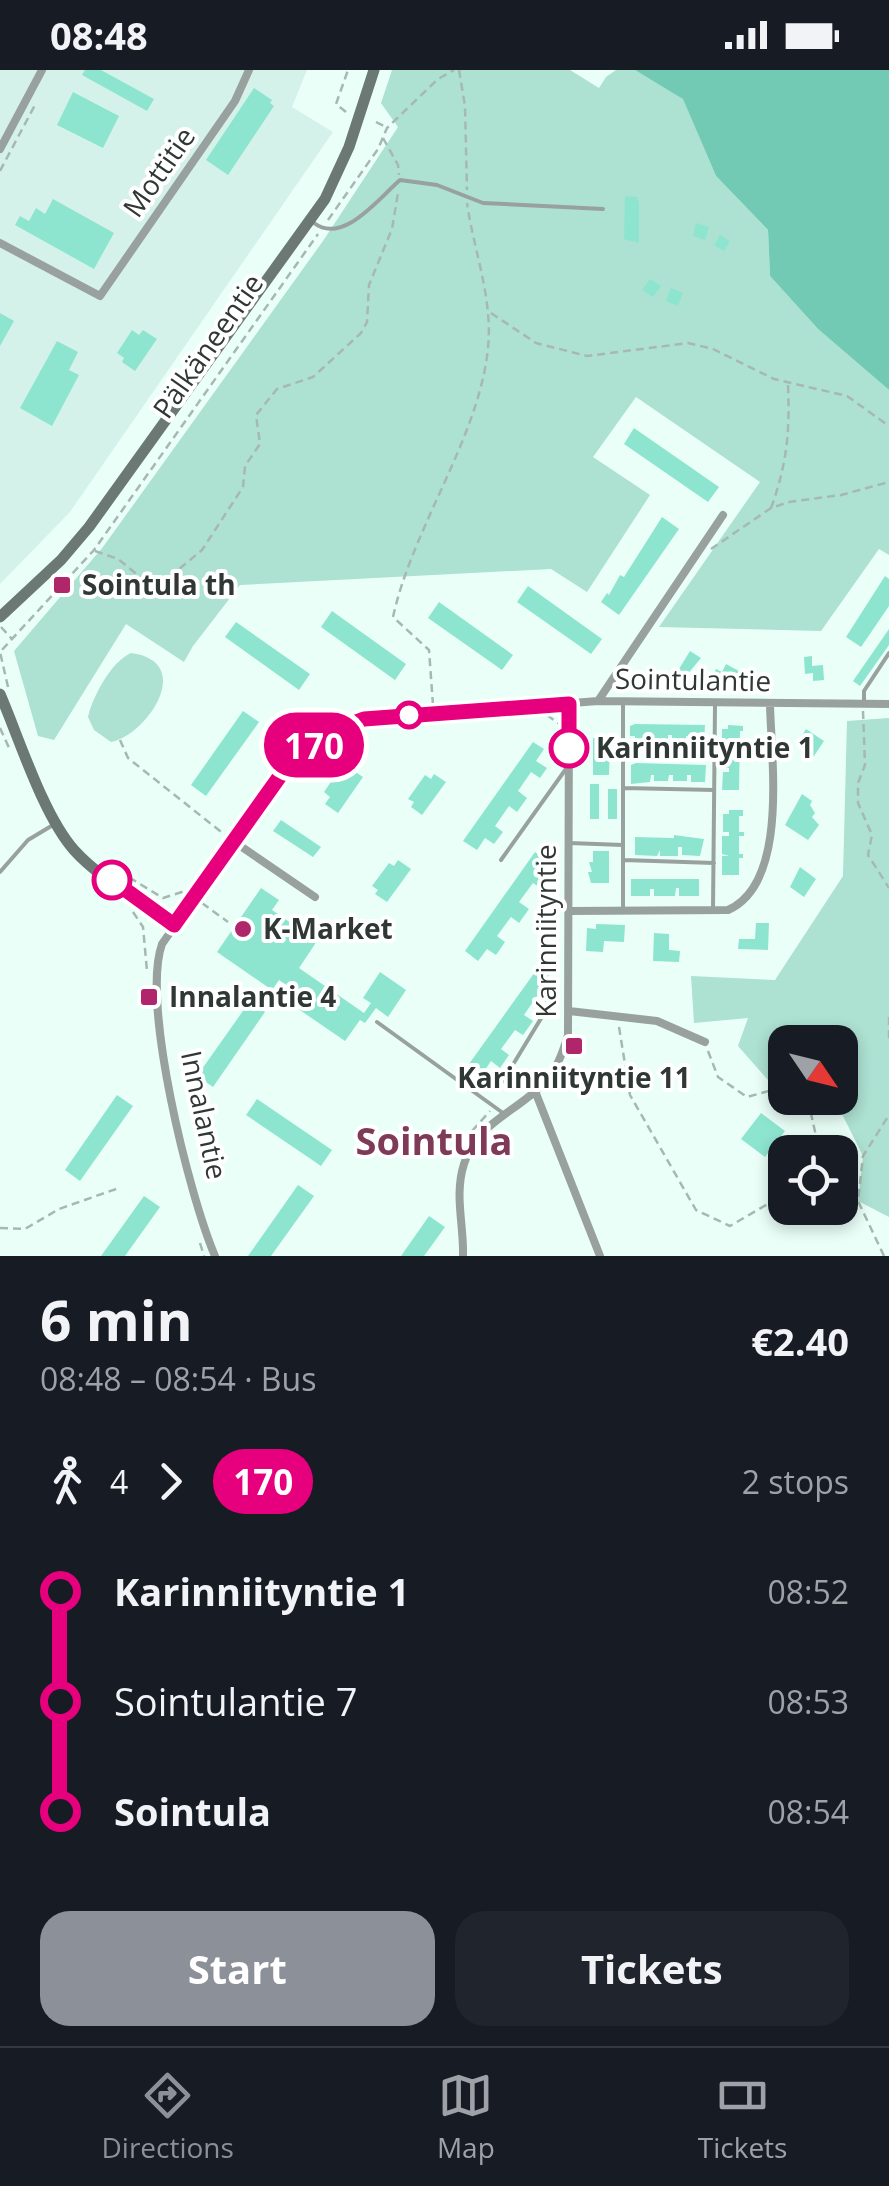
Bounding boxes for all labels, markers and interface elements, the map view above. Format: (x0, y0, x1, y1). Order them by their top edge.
text: 08:48 (50, 9, 148, 61)
street label: Mottitie (113, 119, 203, 224)
street label: Pälkäneentie (143, 266, 271, 425)
place label: Sointula th (82, 565, 236, 603)
marker: Sointula th (51, 574, 73, 596)
street label: Sointulantie (615, 659, 771, 699)
unlabelled marker (396, 702, 422, 728)
line badge: 170 (256, 712, 372, 778)
text: 170 (284, 722, 344, 769)
place label: Karinniityntie 1 (596, 728, 814, 766)
marker: Karinniityntie 1 (550, 729, 588, 767)
street label: Karinniityntie (526, 844, 564, 1018)
unlabelled marker (93, 861, 131, 899)
place label: K-Market (263, 909, 393, 947)
marker: K-Market (232, 918, 254, 940)
place label: Innalantie 4 (169, 977, 336, 1015)
marker: Innalantie 4 (138, 986, 160, 1008)
north arrow (768, 1025, 858, 1115)
map controls (768, 1025, 858, 1225)
marker: Karinniityntie 11 (563, 1035, 585, 1057)
street label: Innalantie (173, 1047, 237, 1182)
place label: Karinniityntie 11 (457, 1058, 691, 1096)
district label: Sointula (355, 1114, 513, 1166)
button: locate (768, 1135, 858, 1225)
text: 6 min (40, 1282, 193, 1357)
text: €2.40 (751, 1315, 849, 1367)
text: 08:48 – 08:54 · Bus (40, 1357, 316, 1400)
icon: walk (40, 1454, 95, 1509)
icon: forward (143, 1454, 198, 1509)
text: 170 (233, 1458, 293, 1505)
text: 4 (110, 1460, 128, 1503)
text: 2 stops (742, 1460, 849, 1503)
text: Karinniityntie 1 (114, 1565, 409, 1617)
text: 08:52 (767, 1570, 849, 1613)
text: Sointulantie 7 (114, 1675, 358, 1727)
text: 08:53 (767, 1680, 849, 1723)
text: Sointula (114, 1785, 271, 1837)
text: 08:54 (767, 1790, 849, 1833)
button: Start (40, 1911, 435, 2026)
button: Tickets (455, 1911, 849, 2026)
tab: Directions (102, 2068, 234, 2166)
tab: Map (437, 2068, 495, 2166)
tab: Tickets (698, 2068, 787, 2166)

